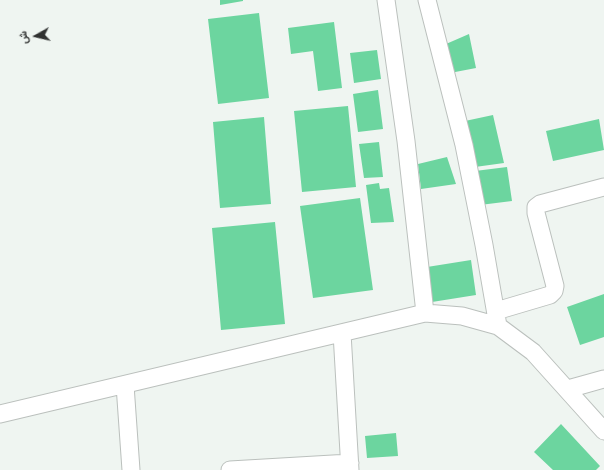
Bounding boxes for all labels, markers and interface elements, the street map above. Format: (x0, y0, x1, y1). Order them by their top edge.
north arrow (16, 16, 56, 56)
text: ش (16, 30, 31, 45)

